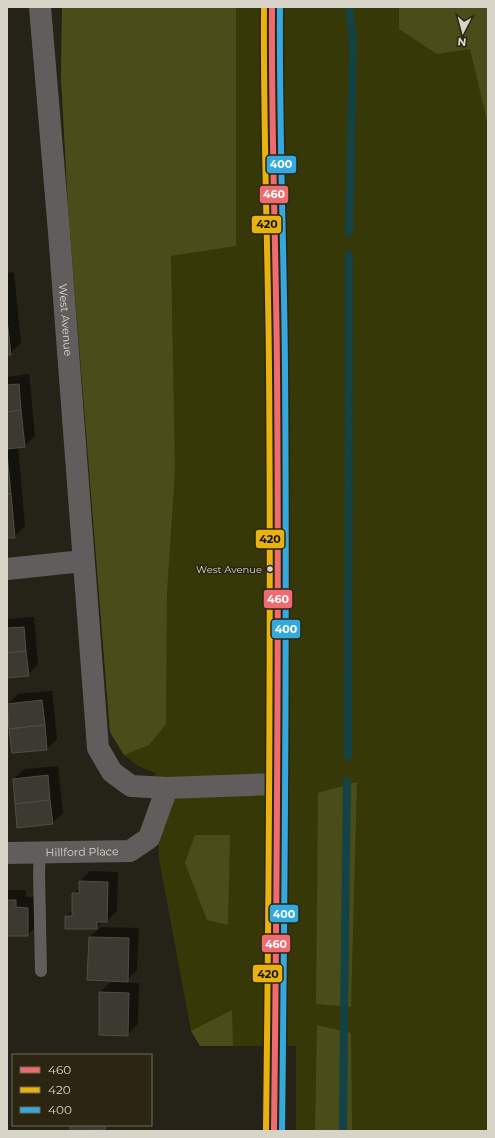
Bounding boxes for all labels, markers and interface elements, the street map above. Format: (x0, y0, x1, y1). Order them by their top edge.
north arrow (443, 12, 483, 52)
text: N (457, 35, 467, 49)
line badge: 400 (266, 155, 297, 174)
text: 400 (270, 157, 293, 171)
line badge: 460 (259, 185, 289, 204)
text: 460 (263, 187, 286, 201)
line badge: 420 (251, 215, 282, 234)
text: 420 (256, 217, 278, 231)
street label: West Avenue (56, 283, 75, 357)
line badge: 420 (255, 529, 285, 549)
text: 420 (259, 532, 281, 546)
place label: West Avenue (196, 563, 262, 576)
marker: West Avenue (265, 564, 275, 574)
line badge: 460 (263, 589, 293, 609)
text: 460 (267, 592, 290, 606)
line badge: 400 (271, 619, 301, 639)
text: 400 (275, 622, 298, 636)
street label: Hillford Place (45, 844, 119, 859)
line badge: 400 (269, 904, 299, 923)
text: 400 (273, 907, 296, 921)
line badge: 460 (261, 934, 291, 953)
text: 460 (265, 937, 288, 951)
line badge: 420 (252, 964, 283, 983)
text: 420 (257, 967, 279, 981)
legend (12, 1054, 152, 1126)
text: 460 (48, 1062, 71, 1077)
text: 420 (48, 1082, 71, 1097)
text: 400 (48, 1102, 72, 1117)

